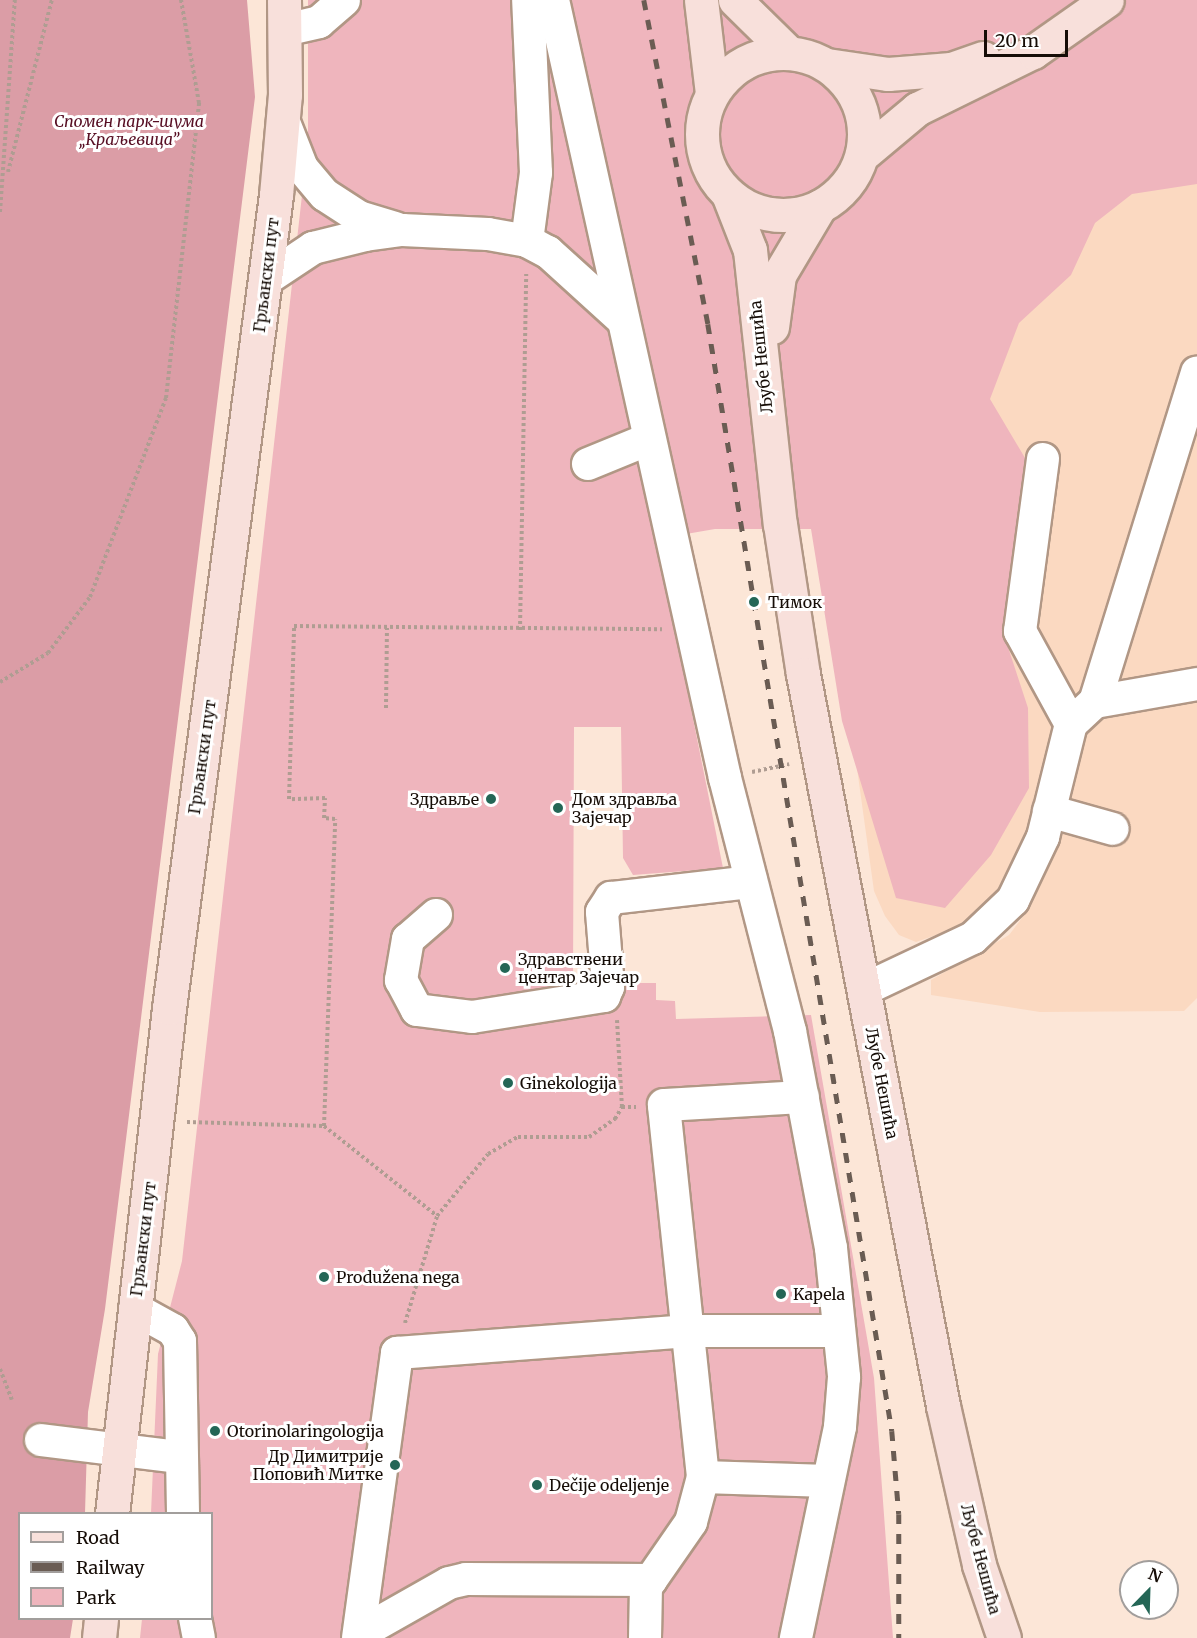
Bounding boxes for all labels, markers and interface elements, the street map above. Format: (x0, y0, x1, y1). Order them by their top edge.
scale bar (987, 18, 1071, 56)
text: 20 m (995, 29, 1039, 52)
park label: Спомен парк-шума „Краљевица” (54, 111, 204, 149)
street label: Грљански пут (249, 216, 283, 334)
street label: Љубе Нешића (746, 300, 776, 414)
place label: Тимок (768, 592, 822, 612)
marker: Тимок (745, 593, 763, 611)
street label: Грљански пут (184, 698, 220, 816)
place label: Здравље (410, 789, 479, 809)
place label: Дом здравља Зајечар (572, 789, 677, 827)
marker: Здравље (484, 792, 498, 806)
marker: Дом здравља Зајечар (549, 799, 567, 817)
place label: Здравствени центар Зајечар (518, 949, 639, 987)
marker: Здравствени центар Зајечар (496, 959, 514, 977)
street label: Љубе Нешића (862, 1025, 902, 1141)
place label: Ginekologija (520, 1073, 617, 1093)
marker: Ginekologija (501, 1076, 515, 1090)
street label: Грљански пут (126, 1180, 160, 1298)
place label: Produžena nega (336, 1267, 460, 1287)
marker: Produžena nega (317, 1270, 331, 1284)
place label: Kapela (793, 1284, 845, 1304)
marker: Kapela (774, 1287, 788, 1301)
place label: Otorinolaringologija (227, 1421, 384, 1441)
marker: Otorinolaringologija (208, 1424, 222, 1438)
place label: Др Димитрије Поповић Митке (253, 1446, 383, 1484)
marker: Др Димитрије Поповић Митке (388, 1458, 402, 1472)
place label: Dečije odeljenje (549, 1475, 669, 1495)
marker: Dečije odeljenje (530, 1478, 544, 1492)
street label: Љубе Нешића (957, 1502, 1005, 1616)
legend (18, 1512, 213, 1620)
text: Road (76, 1526, 120, 1549)
text: Railway (76, 1556, 144, 1579)
north arrow (1119, 1560, 1179, 1620)
text: N (1146, 1564, 1165, 1587)
text: Park (76, 1586, 116, 1609)

